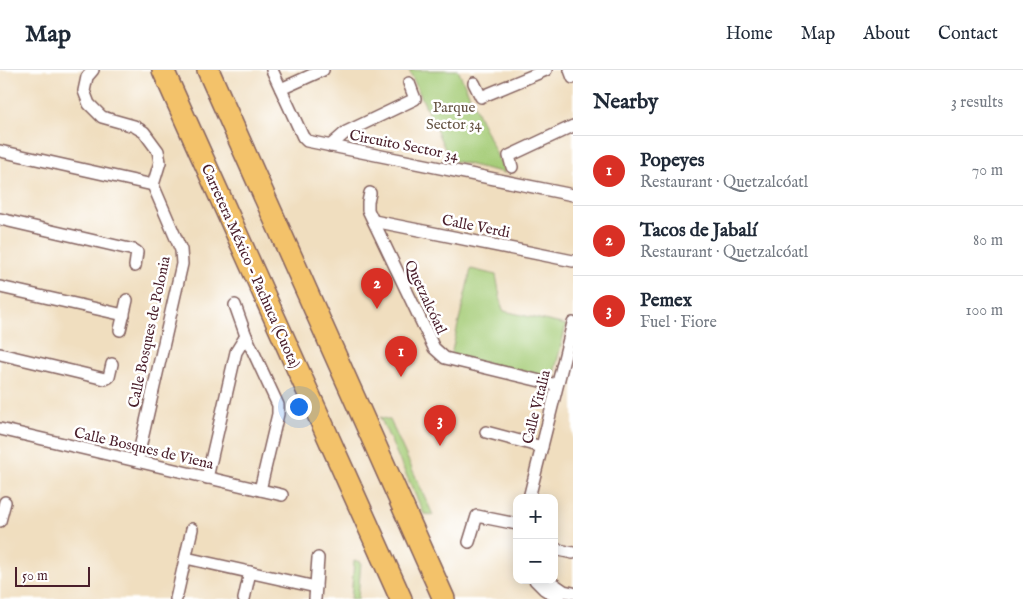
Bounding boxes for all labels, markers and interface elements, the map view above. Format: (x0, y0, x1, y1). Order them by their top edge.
text: Map (25, 19, 71, 50)
text: Home (726, 23, 773, 46)
text: Map (801, 23, 835, 46)
text: About (863, 23, 910, 46)
text: Contact (938, 23, 998, 46)
text: Nearby (593, 89, 658, 116)
text: 3 results (951, 93, 1003, 113)
park label: Parque Sector 34 (426, 98, 483, 134)
street label: Circuito Sector 34 (348, 126, 461, 166)
text: Popeyes (640, 149, 704, 173)
street label: Carretera México - Pachuca (Cuota) (197, 161, 304, 372)
text: 1 (606, 161, 612, 181)
text: 70 m (972, 161, 1003, 181)
text: Restaurant · Quetzalcóatl (640, 173, 808, 193)
street label: Calle Verdi (440, 211, 512, 242)
text: Tacos de Jabalí (640, 219, 757, 243)
text: 2 (605, 231, 613, 251)
text: 80 m (973, 231, 1003, 251)
text: Restaurant · Quetzalcóatl (640, 243, 808, 263)
street label: Calle Bosques de Polonia (124, 254, 175, 410)
street label: Quetzalcóatl (400, 257, 451, 338)
pin: 2 (361, 268, 393, 309)
text: Pemex (640, 289, 692, 313)
text: 3 (606, 301, 612, 321)
text: 100 m (966, 301, 1003, 321)
text: Fuel · Fiore (640, 313, 717, 333)
pin: 1 (385, 336, 417, 377)
street label: Calle Vitalia (518, 368, 555, 446)
your location (286, 394, 312, 420)
pin: 3 (424, 405, 456, 446)
street label: Calle Bosques de Viena (72, 423, 216, 474)
map controls (513, 494, 558, 584)
button: + (513, 494, 558, 539)
button: − (513, 539, 558, 584)
scale bar (15, 564, 90, 587)
text: 50 m (22, 567, 48, 585)

